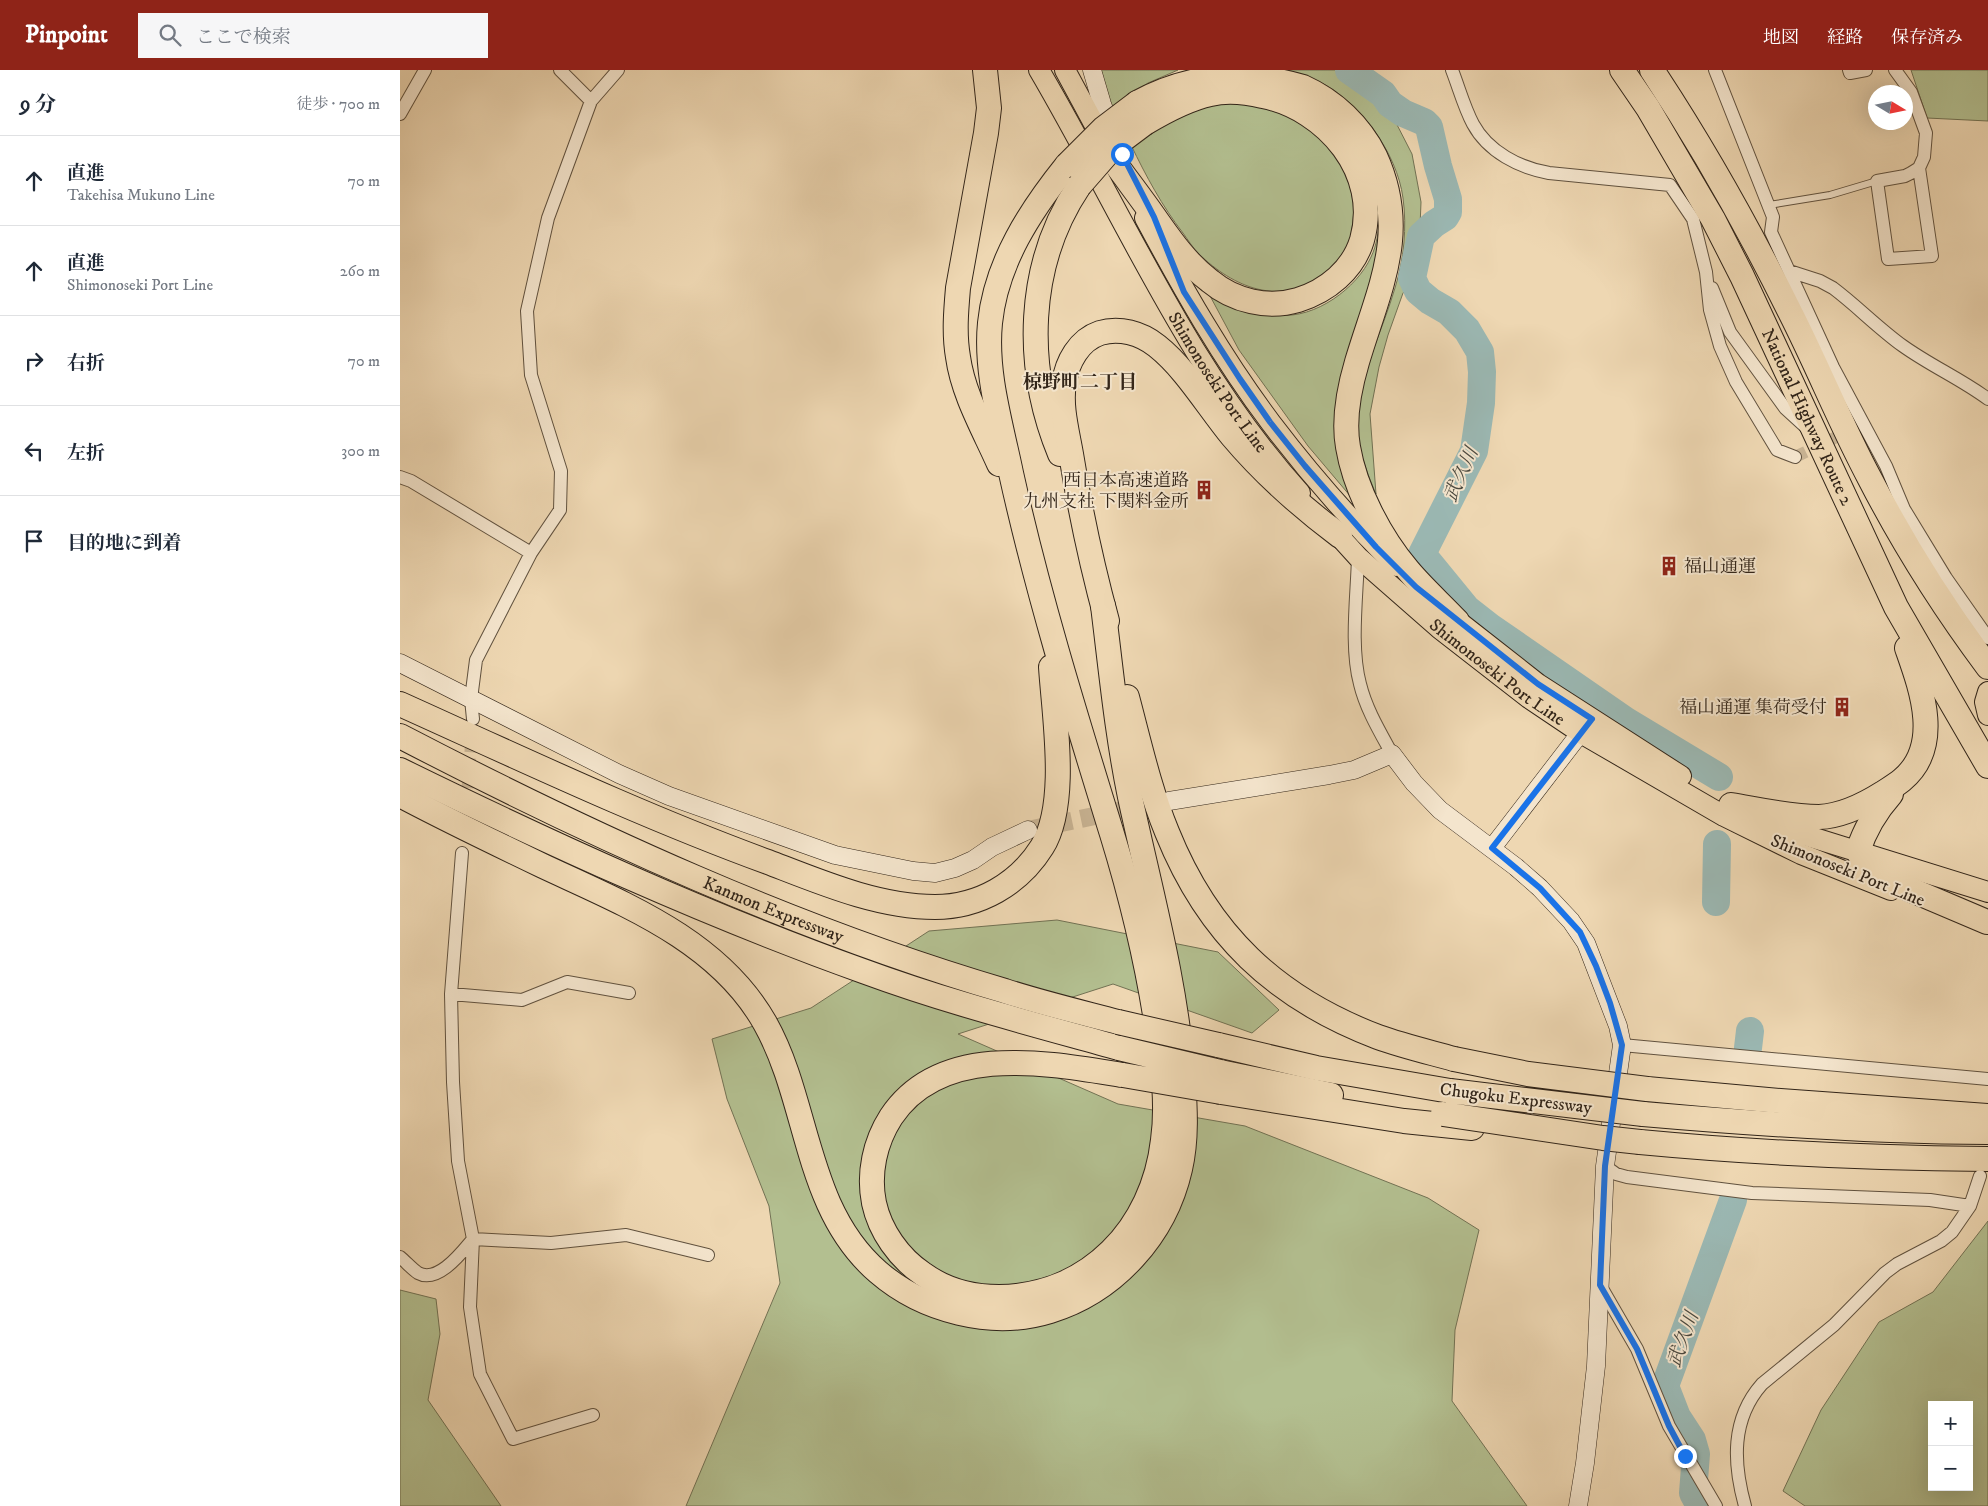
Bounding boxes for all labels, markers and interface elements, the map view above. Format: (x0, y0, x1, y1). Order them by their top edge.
search box (138, 13, 488, 58)
text: Pinpoint (25, 20, 108, 50)
icon: search (156, 21, 184, 49)
text: ここで検索 (196, 26, 291, 49)
text: 地図 (1763, 27, 1799, 49)
text: 経路 (1827, 27, 1863, 49)
text: 保存済み (1891, 27, 1963, 49)
north arrow (1868, 85, 1913, 130)
text: 9 分 (20, 92, 56, 118)
text: 徒歩 · 700 m (296, 94, 380, 114)
route start (1111, 143, 1134, 166)
text: 直進 (67, 162, 105, 185)
icon: ahead (20, 167, 48, 195)
text: 70 m (348, 171, 380, 191)
text: Takehisa Mukuno Line (67, 185, 215, 205)
text: 直進 (67, 252, 105, 275)
icon: ahead (20, 257, 48, 285)
text: 260 m (340, 261, 380, 281)
text: Shimonoseki Port Line (67, 275, 213, 295)
street label: Shimonoseki Port Line (1163, 308, 1272, 457)
street label: National Highway Route 2 (1756, 326, 1857, 509)
icon: right (20, 347, 48, 375)
text: 70 m (348, 351, 380, 371)
text: 右折 (67, 352, 105, 375)
district label: 椋野町二丁目 (1023, 371, 1137, 394)
icon: left (20, 437, 48, 465)
text: 300 m (341, 441, 380, 461)
text: 左折 (67, 442, 105, 465)
water label: 武久川 (1439, 442, 1484, 505)
place label: 西日本高速道路 九州支社 下関料金所 (1023, 470, 1189, 513)
building icon: 西日本高速道路 九州支社 下関料金所 (1193, 479, 1215, 501)
icon: arrive (20, 527, 48, 555)
text: 目的地に到着 (67, 532, 181, 555)
building icon: 福山通運 (1658, 555, 1680, 577)
place label: 福山通運 (1684, 556, 1756, 578)
street label: Shimonoseki Port Line (1424, 614, 1569, 731)
building icon: 福山通運 集荷受付 (1831, 696, 1853, 718)
place label: 福山通運 集荷受付 (1679, 697, 1827, 719)
street label: Shimonoseki Port Line (1767, 830, 1928, 912)
street label: Kanmon Expressway (699, 872, 847, 948)
street label: Chugoku Expressway (1439, 1079, 1594, 1119)
water label: 武久川 (1663, 1307, 1705, 1370)
map controls (1928, 1401, 1973, 1491)
button: + (1928, 1401, 1973, 1446)
route end (1674, 1445, 1697, 1468)
button: − (1928, 1446, 1973, 1491)

